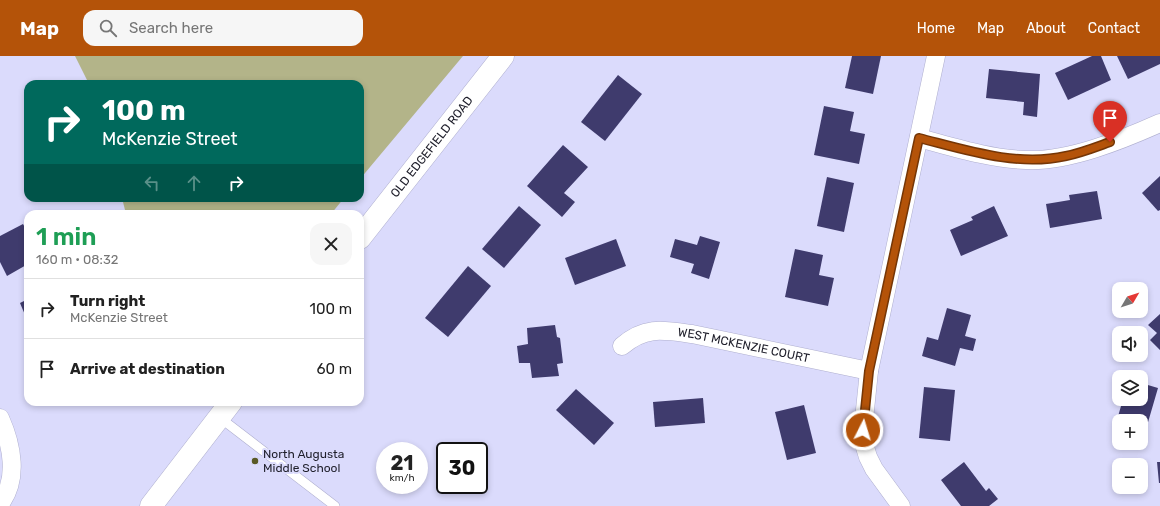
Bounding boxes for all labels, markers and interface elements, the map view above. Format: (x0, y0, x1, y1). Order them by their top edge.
search box (83, 10, 363, 46)
text: Map (20, 17, 59, 40)
icon: search (97, 17, 119, 39)
text: Search here (129, 19, 213, 37)
text: Home (917, 20, 955, 37)
text: Map (977, 20, 1004, 37)
text: About (1026, 20, 1066, 37)
text: Contact (1088, 20, 1140, 37)
street label: OLD EDGEFIELD ROAD (388, 93, 476, 200)
text: 100 m (102, 94, 186, 127)
icon: right (36, 96, 88, 148)
pin (1093, 101, 1127, 142)
icon: arrive (1099, 107, 1121, 129)
text: McKenzie Street (102, 128, 238, 150)
icon: left (141, 172, 163, 194)
icon: ahead (183, 172, 205, 194)
icon: right (225, 172, 247, 194)
text: 1 min (36, 223, 96, 251)
button: close (310, 223, 352, 265)
text: 160 m · 08:32 (36, 252, 118, 267)
north arrow (1112, 282, 1148, 318)
map controls (1112, 282, 1148, 494)
text: Turn right (70, 292, 145, 310)
icon: right (36, 298, 58, 320)
text: 100 m (310, 300, 352, 318)
text: McKenzie Street (70, 310, 168, 325)
street label: WEST MCKENZIE COURT (677, 325, 811, 365)
button: sound (1112, 326, 1148, 362)
icon: arrive (36, 358, 58, 380)
text: Arrive at destination (70, 360, 225, 378)
text: 60 m (316, 360, 352, 378)
button: layers (1112, 370, 1148, 406)
position arrow (842, 409, 884, 451)
button: + (1112, 414, 1148, 450)
speed limit sign: 30 (436, 442, 488, 494)
place label: North Augusta Middle School (263, 447, 344, 475)
text: 21 (391, 451, 413, 475)
marker: North Augusta Middle School (250, 456, 260, 466)
button: − (1112, 458, 1148, 494)
text: km/h (390, 472, 414, 484)

